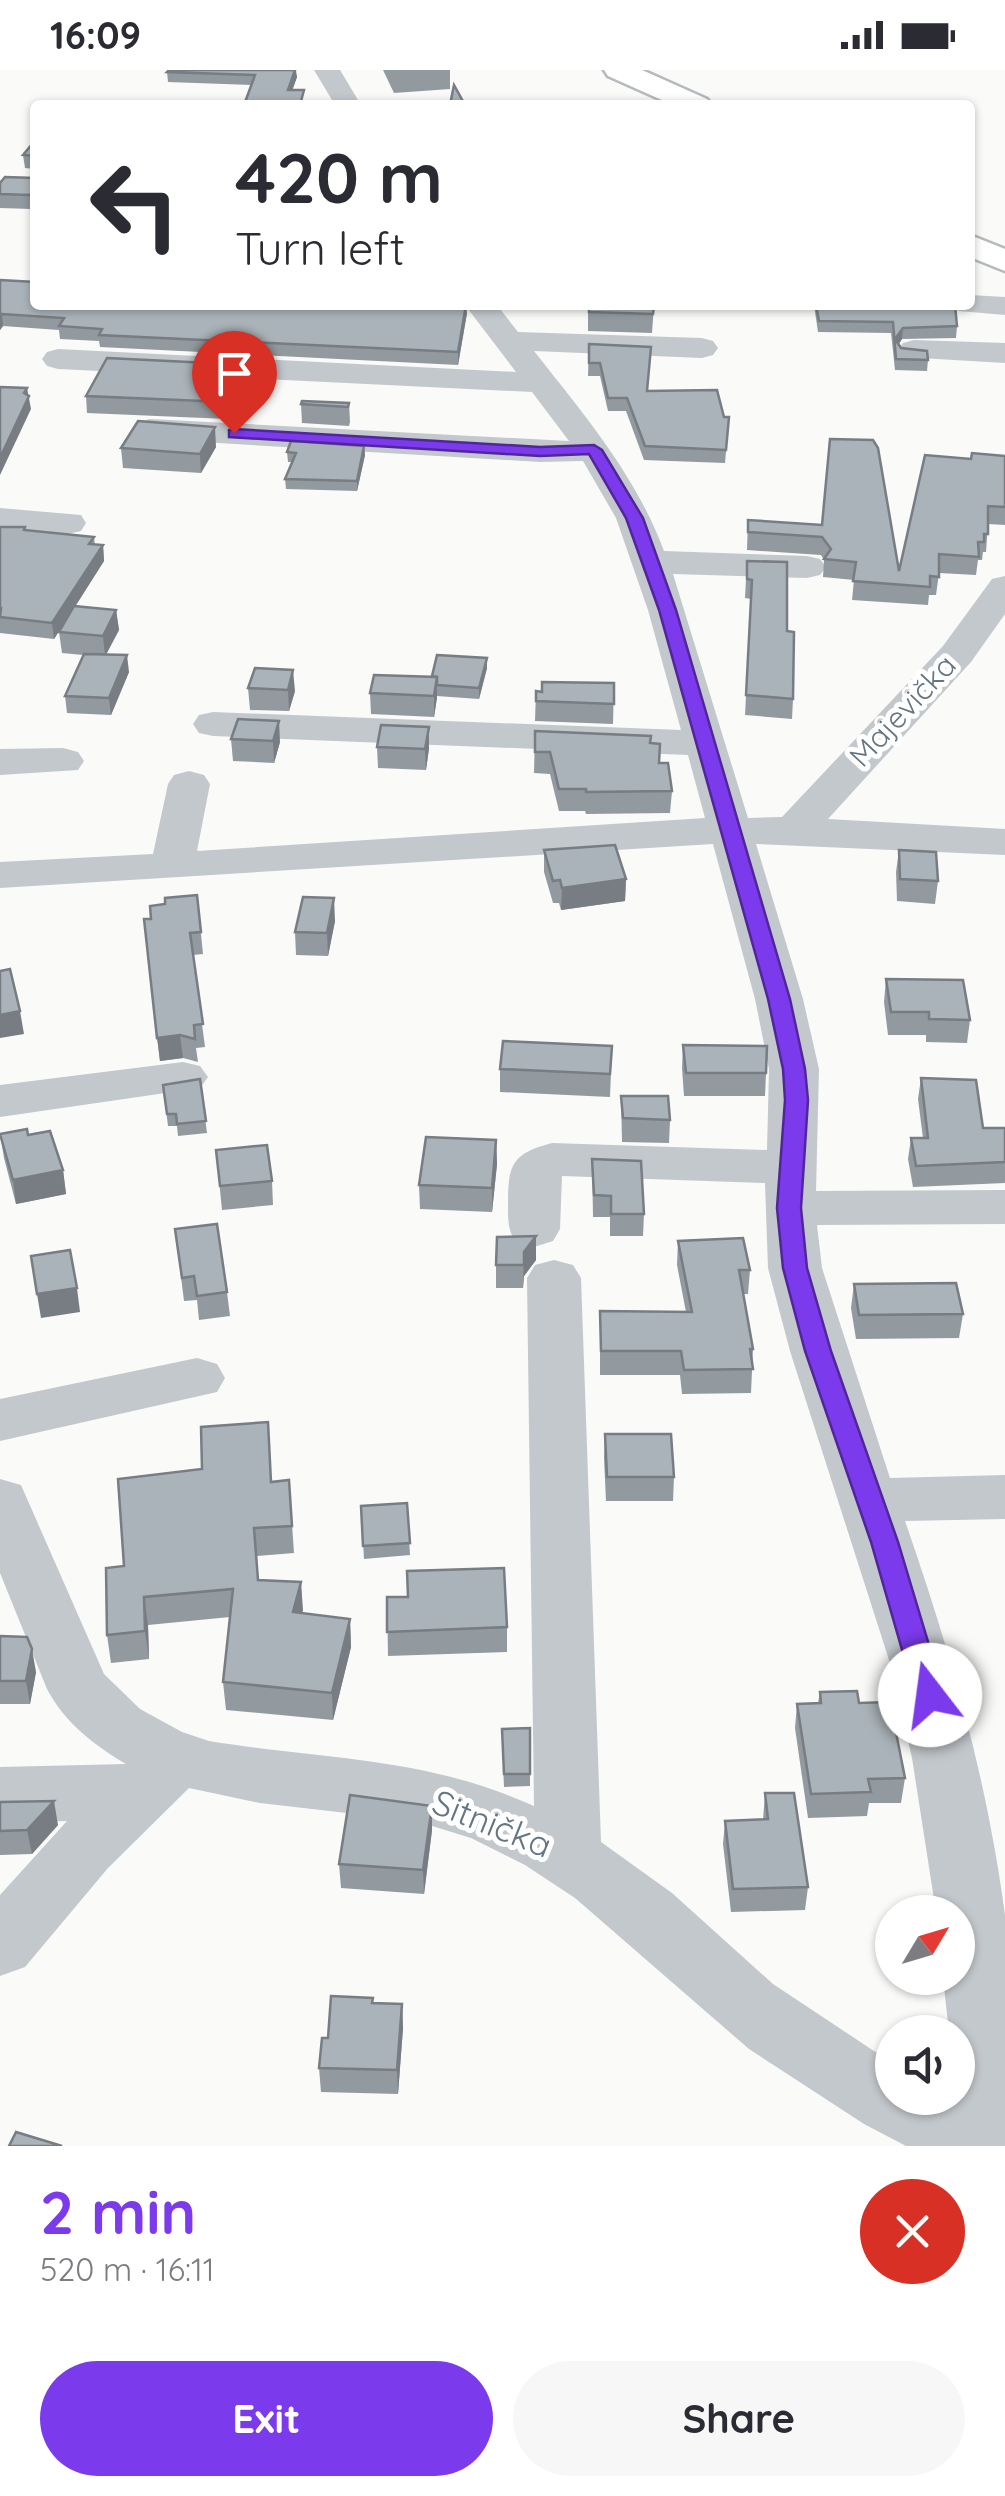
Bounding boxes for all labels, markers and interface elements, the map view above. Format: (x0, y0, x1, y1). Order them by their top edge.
text: 16:09 (50, 11, 141, 59)
text: 420 m (235, 133, 443, 221)
icon: left (70, 140, 200, 270)
text: Turn left (235, 220, 405, 276)
pin (192, 331, 277, 434)
icon: arrive (207, 346, 262, 401)
street label: Majevička (841, 646, 964, 774)
position arrow (878, 1643, 982, 1747)
street label: Sitnička (426, 1779, 558, 1867)
north arrow (875, 1895, 975, 1995)
map controls (875, 1895, 975, 2115)
button: sound (875, 2015, 975, 2115)
text: 2 min (40, 2174, 196, 2249)
button: close (860, 2179, 965, 2284)
text: 520 m · 16:11 (40, 2249, 215, 2289)
button: Exit (40, 2361, 493, 2476)
button: Share (513, 2361, 965, 2476)

